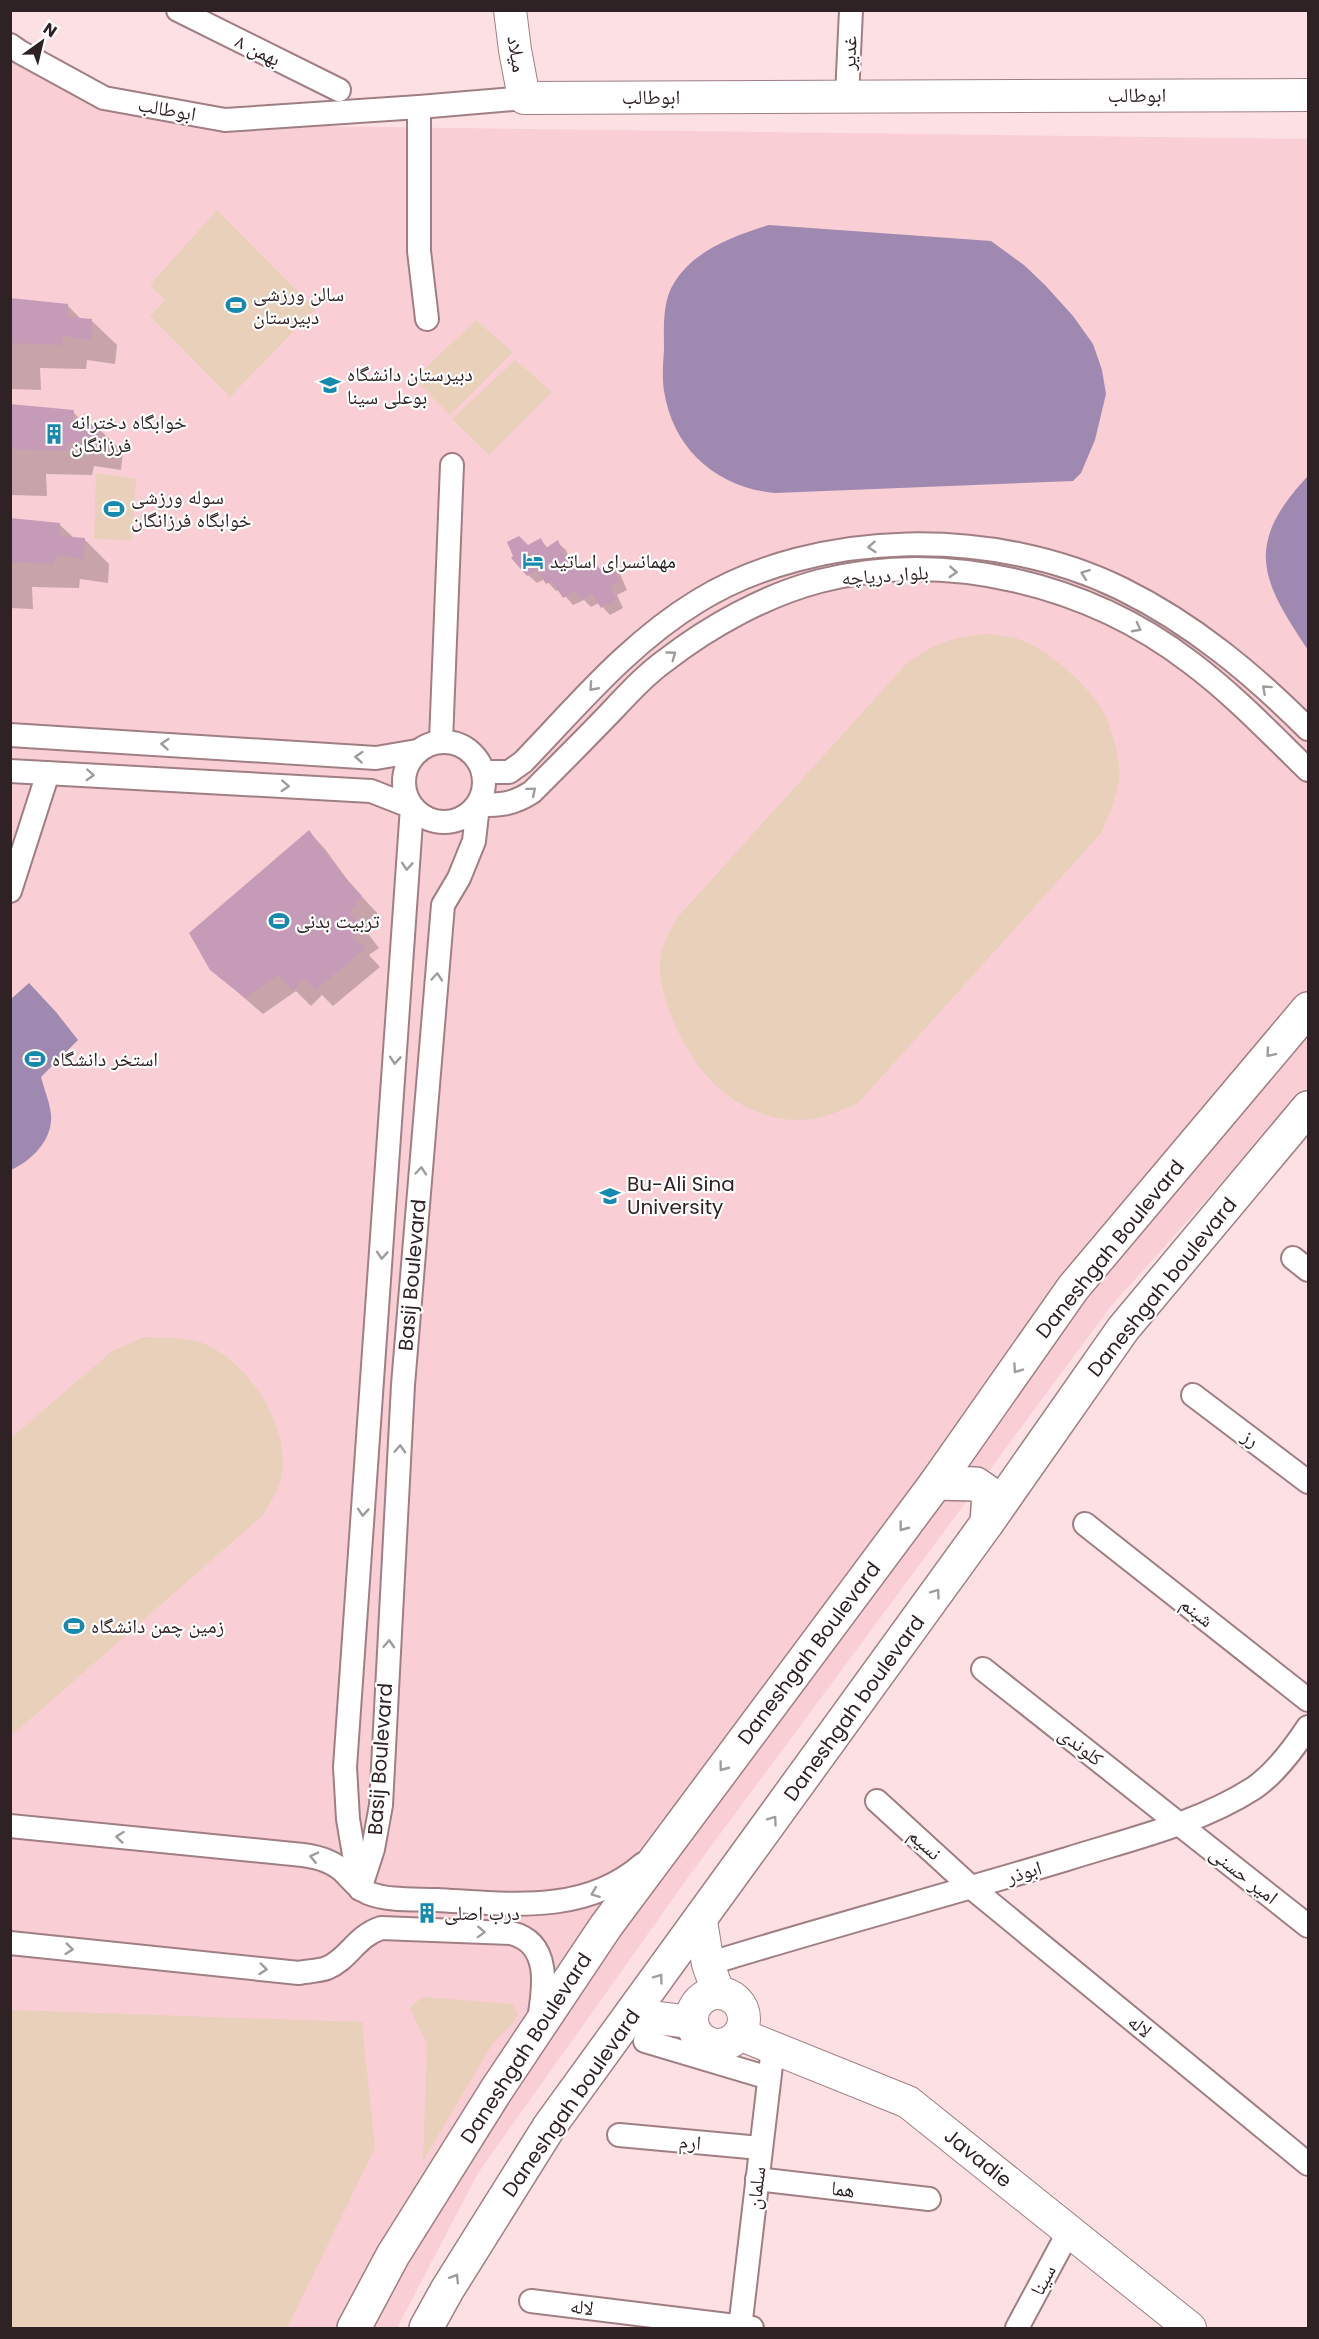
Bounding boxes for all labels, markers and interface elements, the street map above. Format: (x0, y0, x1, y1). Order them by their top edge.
north arrow (12, 12, 72, 72)
text: N (39, 17, 62, 43)
street label: بهمن ۸ (231, 27, 285, 73)
street label: میلاد (500, 34, 534, 74)
street label: غدیر (834, 35, 864, 72)
street label: ابوطالب (1108, 81, 1166, 109)
street label: ابوطالب (622, 83, 680, 111)
street label: ابوطالب (136, 90, 198, 128)
place label: سالن ورزشی دبیرستان (253, 280, 344, 331)
sports icon: سالن ورزشی دبیرستان (224, 293, 248, 317)
place label: دبیرستان دانشگاه بوعلی سینا (347, 360, 473, 411)
school or university icon: دبیرستان دانشگاه بوعلی سینا (318, 373, 342, 397)
place label: خوابگاه دخترانه فرزانگان (71, 408, 187, 459)
building icon: خوابگاه دخترانه فرزانگان (42, 422, 66, 446)
place label: سوله ورزشی خوابگاه فرزانگان (131, 483, 252, 534)
sports icon: سوله ورزشی خوابگاه فرزانگان (102, 497, 126, 521)
one-way arrow (868, 540, 877, 553)
place label: مهمانسرای اساتید (550, 547, 676, 575)
hotel icon: مهمانسرای اساتید (521, 549, 545, 573)
street label: بلوار دریاچه (840, 558, 930, 592)
one-way arrow (948, 566, 957, 579)
one-way arrow (1080, 568, 1091, 581)
one-way arrow (1131, 621, 1142, 632)
one-way arrow (665, 651, 676, 662)
one-way arrow (589, 680, 600, 691)
one-way arrow (1262, 685, 1273, 696)
one-way arrow (160, 738, 169, 751)
one-way arrow (355, 750, 364, 763)
one-way arrow (85, 769, 94, 782)
one-way arrow (280, 779, 289, 792)
one-way arrow (525, 787, 536, 798)
one-way arrow (401, 861, 414, 870)
place label: تربیت بدنی (296, 907, 380, 935)
sports icon: تربیت بدنی (267, 909, 291, 933)
one-way arrow (430, 972, 443, 981)
place label: استخر دانشگاه (52, 1045, 158, 1073)
one-way arrow (1266, 1046, 1277, 1057)
sports icon: استخر دانشگاه (23, 1047, 47, 1071)
one-way arrow (388, 1056, 401, 1065)
street label: Daneshgah Boulevard (1029, 1154, 1191, 1344)
one-way arrow (414, 1167, 427, 1176)
place label: Bu-Ali Sina University (627, 1170, 735, 1221)
school or university icon: Bu-Ali Sina University (598, 1184, 622, 1208)
street label: Daneshgah boulevard (1081, 1191, 1243, 1383)
street label: Basij Boulevard (391, 1198, 433, 1352)
one-way arrow (375, 1250, 388, 1259)
one-way arrow (1013, 1362, 1024, 1373)
street label: رز (1236, 1422, 1266, 1454)
one-way arrow (393, 1445, 406, 1454)
one-way arrow (357, 1508, 370, 1517)
one-way arrow (899, 1521, 910, 1532)
street label: Daneshgah Boulevard (731, 1556, 887, 1750)
one-way arrow (929, 1589, 940, 1600)
street label: شبنم (1174, 1590, 1220, 1634)
street label: Daneshgah boulevard (777, 1609, 931, 1807)
place label: زمین چمن دانشگاه (91, 1612, 224, 1640)
sports icon: زمین چمن دانشگاه (62, 1614, 86, 1638)
one-way arrow (382, 1640, 395, 1649)
street label: Basij Boulevard (361, 1682, 399, 1836)
street label: کلوندی (1053, 1720, 1109, 1772)
one-way arrow (720, 1761, 731, 1772)
one-way arrow (766, 1815, 777, 1826)
street label: نسیم (902, 1821, 948, 1867)
one-way arrow (116, 1831, 125, 1844)
street label: امیر حسنی (1204, 1839, 1284, 1911)
one-way arrow (309, 1851, 319, 1864)
street label: ابوذر (1002, 1853, 1045, 1891)
one-way arrow (590, 1886, 601, 1898)
place label: درب اصلی (444, 1899, 520, 1927)
building icon: درب اصلی (415, 1901, 439, 1925)
one-way arrow (477, 1926, 486, 1939)
one-way arrow (64, 1942, 73, 1955)
street label: Daneshgah Boulevard (454, 1947, 598, 2149)
one-way arrow (258, 1962, 267, 1975)
one-way arrow (652, 1973, 663, 1984)
street label: Daneshgah boulevard (495, 2003, 647, 2203)
street label: لاله (1122, 2008, 1158, 2044)
street label: Javadie (938, 2122, 1018, 2194)
street label: ارم (678, 2127, 702, 2157)
street label: سلمان (739, 2165, 773, 2211)
street label: هما (830, 2174, 856, 2204)
street label: سینا (1023, 2260, 1063, 2300)
one-way arrow (447, 2273, 458, 2284)
street label: لاله (569, 2292, 595, 2322)

